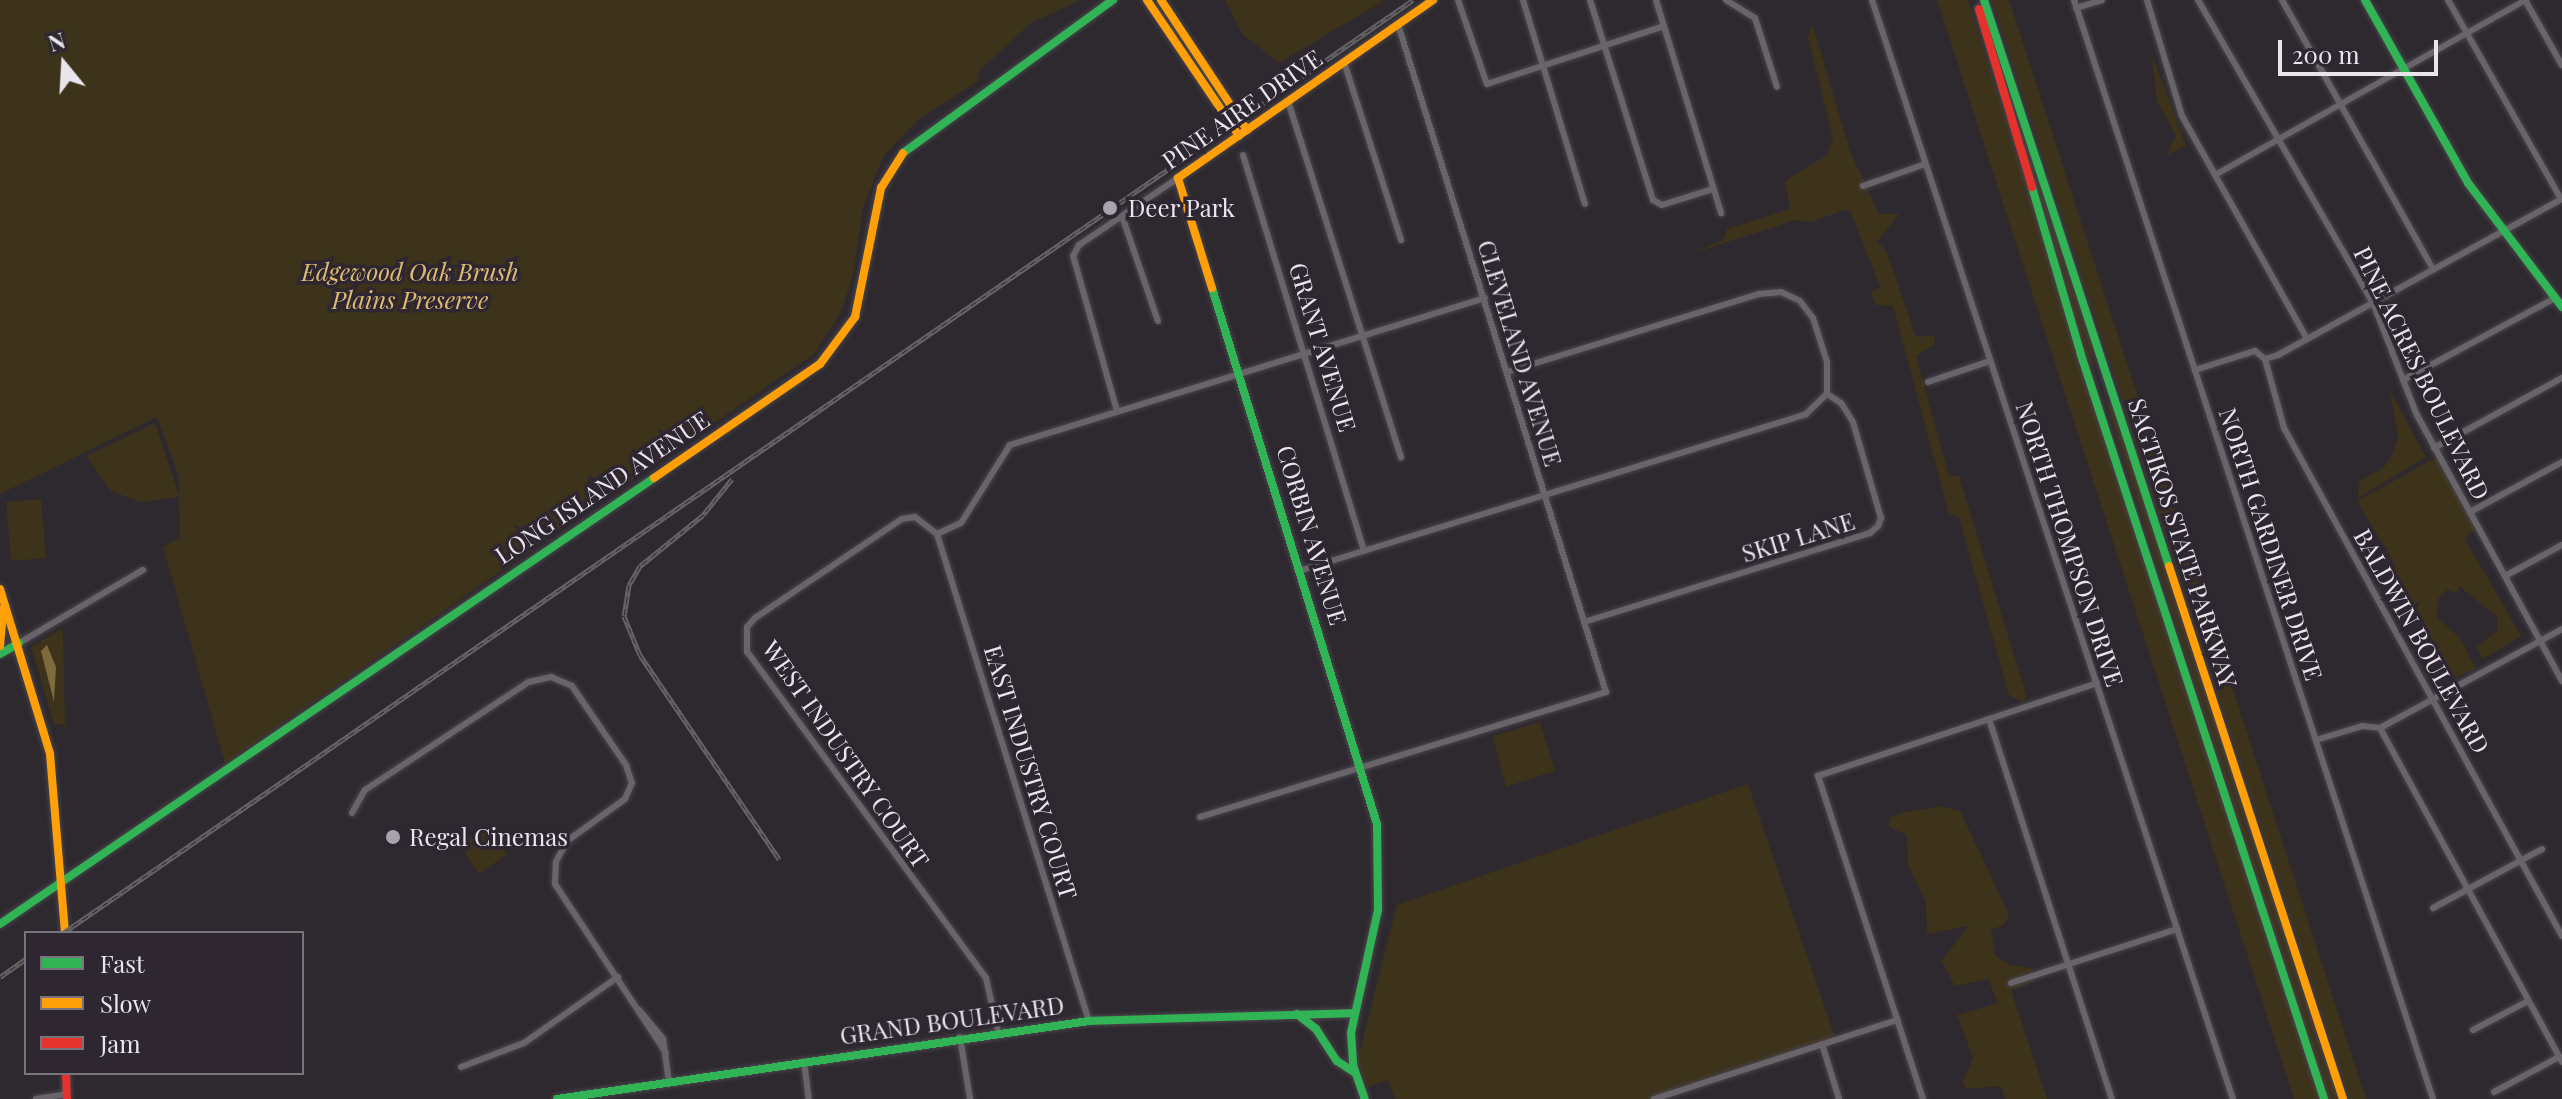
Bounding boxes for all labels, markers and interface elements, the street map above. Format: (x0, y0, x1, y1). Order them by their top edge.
north arrow (24, 24, 104, 104)
text: N (44, 24, 69, 58)
scale bar (2282, 24, 2442, 74)
text: 200 m (2292, 38, 2360, 70)
street label: PINE AIRE DRIVE (1156, 43, 1328, 175)
place label: Deer Park (1128, 194, 1236, 222)
marker: Deer Park (1099, 197, 1121, 219)
street label: CLEVELAND AVENUE (1472, 236, 1568, 470)
street label: PINE ACRES BOULEVARD (2348, 241, 2496, 505)
park label: Edgewood Oak Brush Plains Preserve (301, 258, 519, 314)
street label: GRANT AVENUE (1283, 258, 1363, 436)
street label: SAGTIKOS STATE PARKWAY (2123, 395, 2243, 691)
street label: NORTH THOMPSON DRIVE (2010, 398, 2130, 690)
street label: LONG ISLAND AVENUE (489, 404, 715, 570)
street label: NORTH GARDINER DRIVE (2213, 404, 2329, 684)
street label: CORBIN AVENUE (1271, 441, 1353, 629)
street label: SKIP LANE (1738, 506, 1858, 568)
street label: BALDWIN BOULEVARD (2348, 524, 2496, 758)
street label: WEST INDUSTRY COURT (756, 634, 936, 874)
street label: EAST INDUSTRY COURT (978, 641, 1084, 903)
place label: Regal Cinemas (409, 823, 568, 851)
marker: Regal Cinemas (384, 828, 402, 846)
legend (24, 931, 304, 1075)
text: Fast (100, 947, 145, 979)
text: Slow (100, 987, 151, 1019)
street label: GRAND BOULEVARD (838, 990, 1066, 1050)
text: Jam (100, 1027, 141, 1059)

